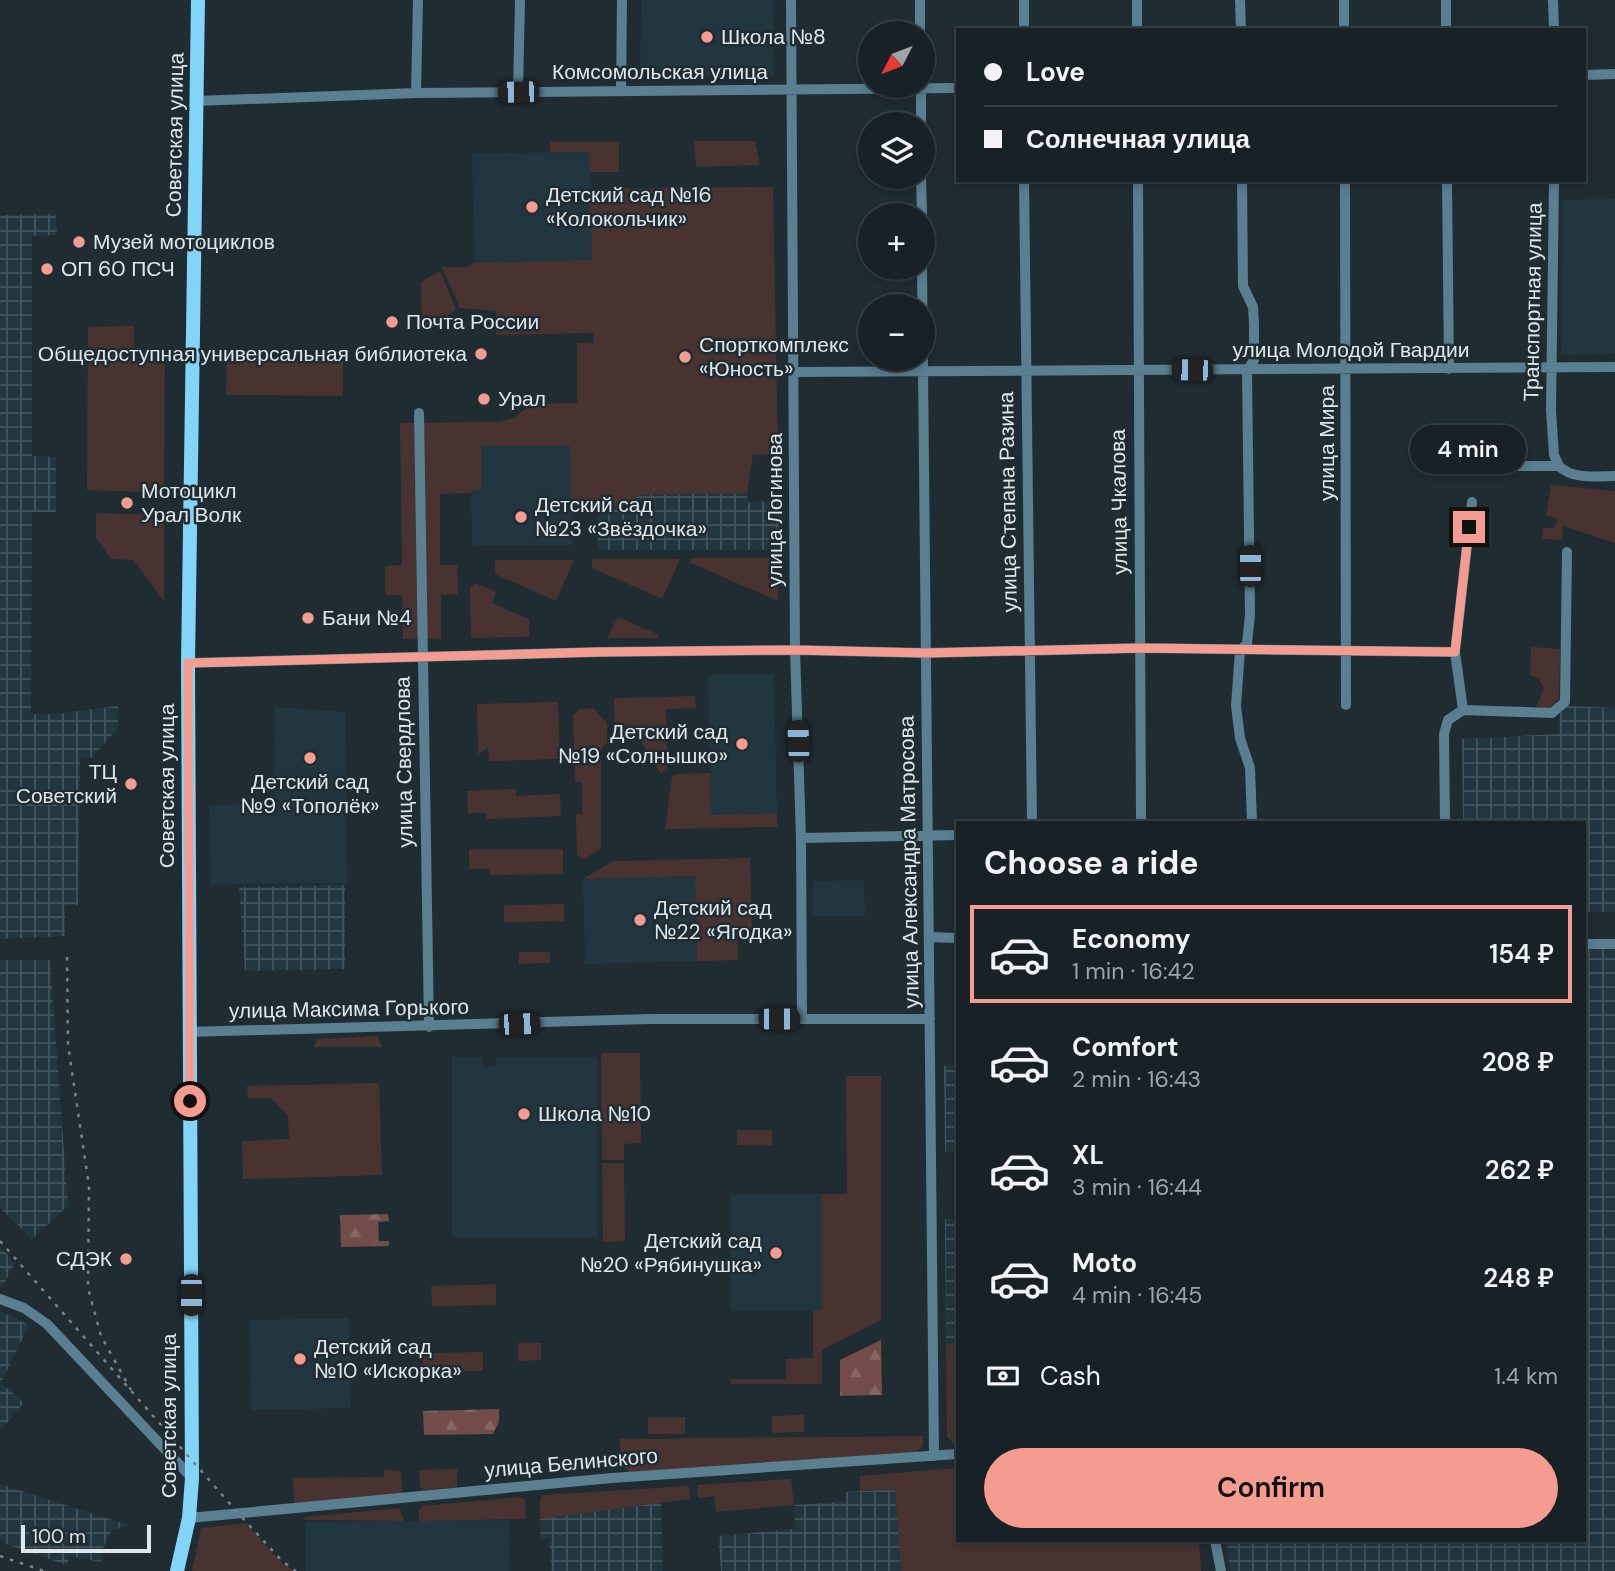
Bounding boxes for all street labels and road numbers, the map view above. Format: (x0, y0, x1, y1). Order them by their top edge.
street label: Советская улица (160, 52, 190, 218)
street label: Комсомольская улица (552, 58, 768, 86)
street label: Транспортная улица (1517, 202, 1549, 402)
street label: улица Молодой Гвардии (1233, 336, 1469, 364)
street label: улица Мира (1313, 385, 1341, 501)
street label: улица Степана Разина (992, 391, 1024, 613)
street label: улица Чкалова (1104, 429, 1134, 575)
street label: улица Логинова (761, 433, 789, 587)
street label: улица Свердлова (389, 676, 419, 848)
street label: Советская улица (153, 703, 181, 868)
street label: улица Александра Матросова (892, 715, 926, 1009)
street label: улица Максима Горького (229, 993, 469, 1025)
street label: Советская улица (155, 1333, 183, 1498)
street label: улица Белинского (483, 1441, 659, 1485)

